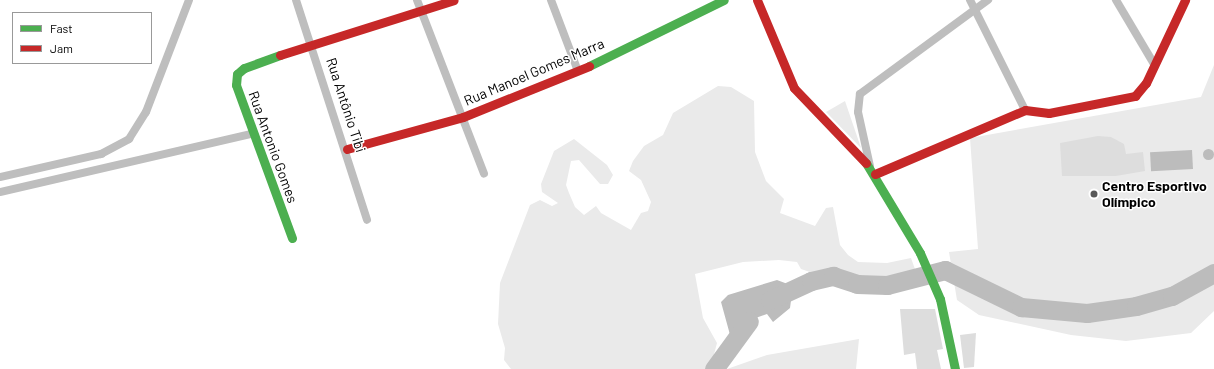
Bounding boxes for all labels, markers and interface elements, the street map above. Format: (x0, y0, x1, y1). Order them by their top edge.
legend (12, 12, 152, 64)
text: Fast (50, 21, 73, 35)
street label: Rua Manoel Gomes Marra (461, 35, 607, 109)
text: Jam (50, 41, 73, 55)
street label: Rua Antônio Tibi (323, 56, 369, 154)
street label: Rua Antonio Gomes (245, 89, 301, 205)
place label: Centro Esportivo Olímpico (1102, 178, 1207, 210)
marker: Centro Esportivo Olímpico (1089, 189, 1099, 199)

